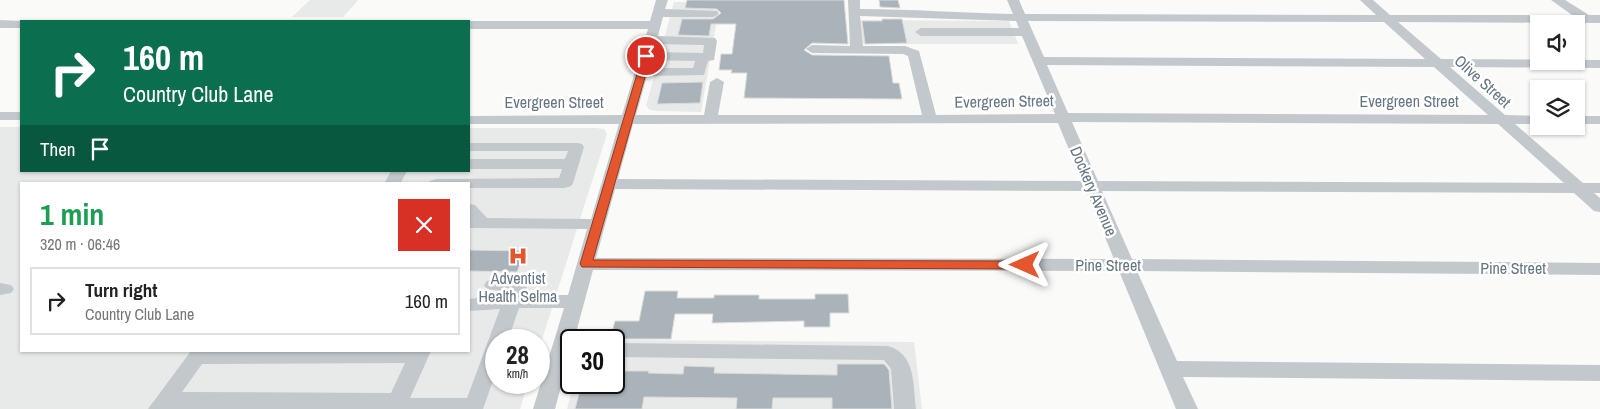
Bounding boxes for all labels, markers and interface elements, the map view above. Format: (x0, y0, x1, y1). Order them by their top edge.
map controls (1530, 15, 1585, 135)
button: sound (1530, 15, 1585, 70)
text: 160 m (123, 34, 204, 81)
pin (625, 35, 667, 77)
icon: right (40, 40, 105, 105)
icon: arrive (632, 42, 660, 70)
street label: Olive Street (1450, 50, 1516, 113)
text: Country Club Lane (123, 79, 273, 109)
button: layers (1530, 80, 1585, 135)
street label: Evergreen Street (954, 89, 1054, 113)
street label: Evergreen Street (1359, 90, 1459, 112)
street label: Evergreen Street (504, 91, 604, 113)
icon: arrive (86, 135, 114, 163)
text: Then (40, 136, 76, 162)
street label: Dockery Avenue (1065, 143, 1123, 239)
text: 1 min (40, 194, 104, 234)
button: close (398, 199, 450, 251)
text: 320 m · 06:46 (40, 233, 120, 255)
position arrow (998, 238, 1050, 290)
hospital icon: Adventist Health Selma (507, 245, 529, 267)
street label: Pine Street (1075, 254, 1141, 276)
street label: Pine Street (1480, 257, 1546, 279)
place label: Adventist Health Selma (479, 267, 558, 307)
text: Turn right (85, 277, 157, 303)
icon: right (42, 287, 70, 315)
text: 160 m (405, 288, 448, 314)
text: Country Club Lane (85, 303, 194, 325)
speed limit sign: 30 (560, 329, 625, 394)
text: 28 (506, 338, 529, 372)
text: km/h (507, 366, 528, 382)

